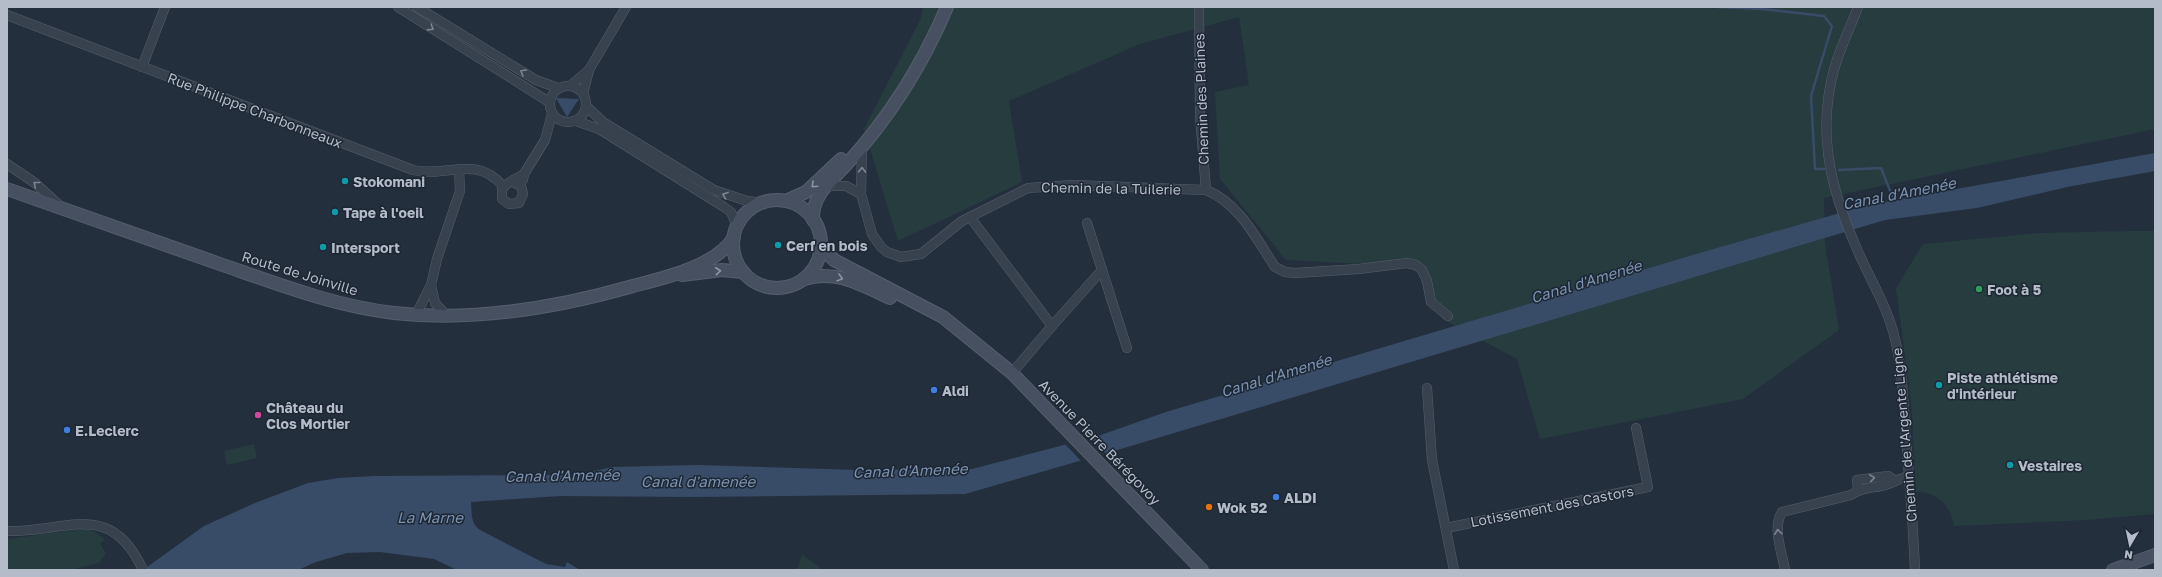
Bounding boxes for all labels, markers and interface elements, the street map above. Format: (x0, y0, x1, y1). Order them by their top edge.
one-way arrow (427, 23, 434, 30)
street label: Chemin des Plaines (1190, 33, 1212, 165)
street label: Rue Philippe Charbonneaux (165, 69, 345, 151)
one-way arrow (520, 70, 527, 77)
one-way arrow (858, 167, 866, 173)
place label: Stokomani (353, 173, 425, 190)
water label: Canal d'Amenée (1841, 173, 1958, 213)
marker: Stokomani (340, 176, 350, 186)
street label: Chemin de la Tuilerie (1041, 178, 1181, 198)
one-way arrow (811, 180, 818, 187)
one-way arrow (33, 182, 41, 189)
one-way arrow (722, 191, 729, 199)
place label: Tape à l'oeil (343, 204, 424, 221)
marker: Tape à l'oeil (330, 207, 340, 217)
place label: Cerf en bois (786, 237, 868, 254)
place label: Intersport (331, 239, 400, 256)
marker: Cerf en bois (773, 240, 783, 250)
marker: Intersport (318, 242, 328, 252)
street label: Route de Joinville (240, 247, 360, 299)
water label: Canal d'Amenée (1528, 255, 1645, 306)
one-way arrow (715, 267, 721, 276)
one-way arrow (837, 273, 844, 281)
place label: Foot à 5 (1987, 281, 2042, 298)
marker: Foot à 5 (1974, 284, 1984, 294)
street label: Chemin de l'Argente Ligne (1888, 347, 1920, 523)
water label: Canal d'Amenée (1218, 349, 1335, 400)
place label: Piste athlétisme d'intérieur (1947, 369, 2058, 402)
street label: Avenue Pierre Bérégovoy (1036, 376, 1164, 508)
marker: Piste athlétisme d'intérieur (1934, 380, 1944, 390)
place label: Aldi (942, 382, 969, 399)
marker: Aldi (929, 385, 939, 395)
place label: Château du Clos Mortier (266, 399, 351, 432)
marker: Château du Clos Mortier (253, 410, 263, 420)
place label: E.Leclerc (75, 422, 139, 439)
marker: E.Leclerc (62, 425, 72, 435)
place label: Vestaires (2018, 457, 2082, 474)
water label: Canal d'Amenée (852, 459, 969, 481)
marker: Vestaires (2005, 460, 2015, 470)
water label: Canal d'Amenée (504, 465, 621, 485)
water label: Canal d'amenée (641, 472, 757, 490)
one-way arrow (1868, 474, 1875, 483)
street label: Lotissement des Castors (1469, 482, 1635, 530)
place label: ALDI (1284, 489, 1317, 506)
marker: ALDI (1271, 492, 1281, 502)
place label: Wok 52 (1217, 499, 1268, 516)
marker: Wok 52 (1204, 502, 1214, 512)
water label: La Marne (397, 508, 464, 526)
north arrow (2110, 525, 2150, 565)
one-way arrow (1774, 529, 1783, 535)
text: N (2123, 548, 2134, 562)

